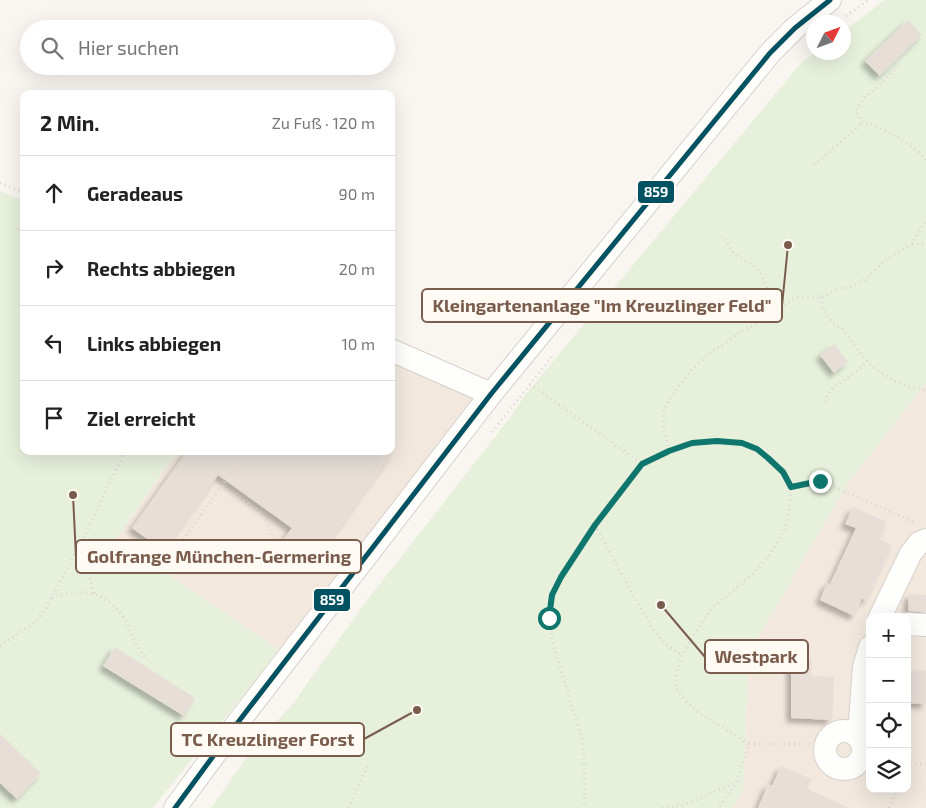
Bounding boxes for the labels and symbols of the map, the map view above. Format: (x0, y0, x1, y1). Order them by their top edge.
north arrow (806, 15, 851, 60)
line badge: 859 (637, 180, 675, 204)
text: 859 (644, 183, 668, 200)
callout: Kleingartenanlage "Im Kreuzlinger Feld" (422, 289, 782, 322)
text: Kleingartenanlage "Im Kreuzlinger Feld" (433, 294, 771, 316)
route end (809, 470, 832, 493)
callout: Golfrange München-Germering (76, 540, 361, 573)
text: Golfrange München-Germering (87, 545, 352, 567)
line badge: 859 (313, 588, 351, 612)
text: 859 (320, 591, 344, 608)
route start (538, 607, 561, 630)
callout: Westpark (705, 640, 808, 673)
text: Westpark (714, 645, 798, 667)
callout: TC Kreuzlinger Forst (171, 723, 364, 756)
text: TC Kreuzlinger Forst (182, 728, 355, 750)

